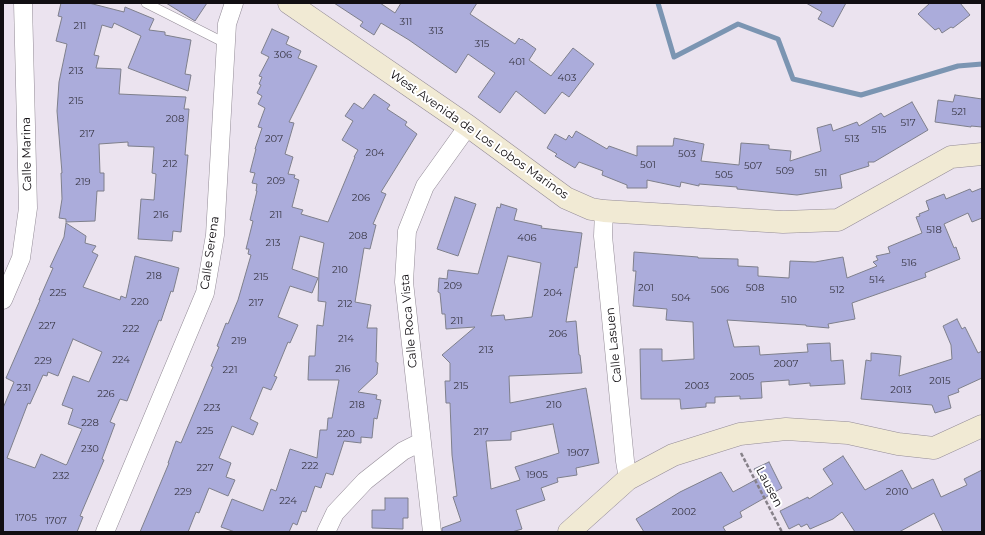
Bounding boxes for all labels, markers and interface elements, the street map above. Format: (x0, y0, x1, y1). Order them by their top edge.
house number: 311 (400, 16, 412, 28)
house number: 211 (74, 20, 86, 32)
house number: 313 (429, 25, 443, 37)
house number: 315 (475, 38, 489, 50)
house number: 306 (274, 49, 292, 61)
house number: 401 (509, 56, 525, 68)
house number: 213 (69, 65, 83, 77)
street label: West Avenida de Los Lobos Marinos (387, 68, 571, 202)
house number: 403 (558, 72, 576, 84)
house number: 215 (69, 95, 83, 107)
house number: 521 (952, 106, 966, 118)
house number: 208 (166, 113, 184, 125)
street label: Calle Marina (19, 117, 35, 191)
house number: 517 (900, 117, 916, 129)
house number: 515 (872, 124, 886, 136)
house number: 217 (79, 128, 95, 140)
house number: 207 (265, 133, 283, 145)
house number: 513 (845, 133, 859, 145)
house number: 204 (366, 147, 384, 159)
house number: 503 (678, 148, 696, 160)
house number: 212 (163, 158, 177, 170)
house number: 501 (640, 159, 656, 171)
house number: 507 (744, 160, 762, 172)
house number: 509 (776, 165, 794, 177)
house number: 511 (815, 167, 827, 179)
house number: 505 (715, 169, 733, 181)
house number: 209 (267, 175, 285, 187)
house number: 219 (75, 176, 91, 188)
house number: 206 (352, 192, 370, 204)
house number: 216 (153, 209, 169, 221)
house number: 211 (270, 209, 282, 221)
street label: Calle Serena (198, 215, 222, 291)
house number: 518 (926, 224, 942, 236)
house number: 208 (349, 230, 367, 242)
house number: 406 (517, 232, 537, 244)
house number: 213 (266, 237, 280, 249)
house number: 516 (901, 257, 917, 269)
house number: 210 (332, 264, 348, 276)
house number: 218 (146, 270, 162, 282)
house number: 215 (254, 271, 268, 283)
street label: Calle Roca Vista (398, 273, 420, 369)
house number: 514 (869, 274, 885, 286)
house number: 209 (444, 280, 462, 292)
house number: 201 (638, 282, 654, 294)
house number: 508 (746, 282, 764, 294)
house number: 506 (711, 284, 729, 296)
house number: 512 (830, 284, 844, 296)
house number: 225 (49, 287, 67, 299)
house number: 204 (544, 287, 562, 299)
house number: 504 (672, 292, 690, 304)
house number: 510 (781, 294, 797, 306)
house number: 220 (131, 296, 149, 308)
house number: 217 (248, 297, 264, 309)
house number: 212 (338, 298, 352, 310)
street label: Calle Lasuen (603, 307, 625, 383)
house number: 211 (451, 315, 463, 327)
house number: 227 (38, 320, 56, 332)
house number: 222 (122, 323, 140, 335)
house number: 206 (549, 328, 567, 340)
house number: 214 (338, 333, 354, 345)
house number: 219 (231, 335, 247, 347)
house number: 213 (479, 344, 493, 356)
house number: 224 (112, 354, 130, 366)
house number: 229 (34, 355, 52, 367)
house number: 2007 (774, 358, 798, 370)
house number: 216 (335, 363, 351, 375)
house number: 221 (223, 364, 237, 376)
house number: 2005 (730, 371, 754, 383)
house number: 2015 (929, 375, 951, 387)
house number: 215 (454, 380, 468, 392)
house number: 2003 (685, 380, 709, 392)
house number: 231 (17, 382, 31, 394)
house number: 2013 (890, 384, 912, 396)
house number: 226 (97, 388, 115, 400)
house number: 218 (349, 399, 365, 411)
house number: 210 (546, 399, 562, 411)
house number: 223 (204, 402, 220, 414)
house number: 228 (81, 417, 99, 429)
house number: 225 (196, 425, 214, 437)
house number: 217 (473, 426, 489, 438)
house number: 220 (337, 428, 355, 440)
house number: 230 (81, 443, 99, 455)
house number: 1907 (567, 447, 589, 459)
house number: 222 (301, 460, 319, 472)
house number: 227 (196, 462, 214, 474)
street label: Lausen (752, 464, 786, 510)
house number: 1905 (526, 469, 548, 481)
house number: 232 (53, 470, 69, 482)
house number: 229 (174, 486, 192, 498)
house number: 2010 (886, 486, 908, 498)
house number: 224 (279, 495, 297, 507)
house number: 2002 (672, 506, 696, 518)
house number: 1705 (15, 512, 37, 524)
house number: 1707 (45, 515, 67, 527)

